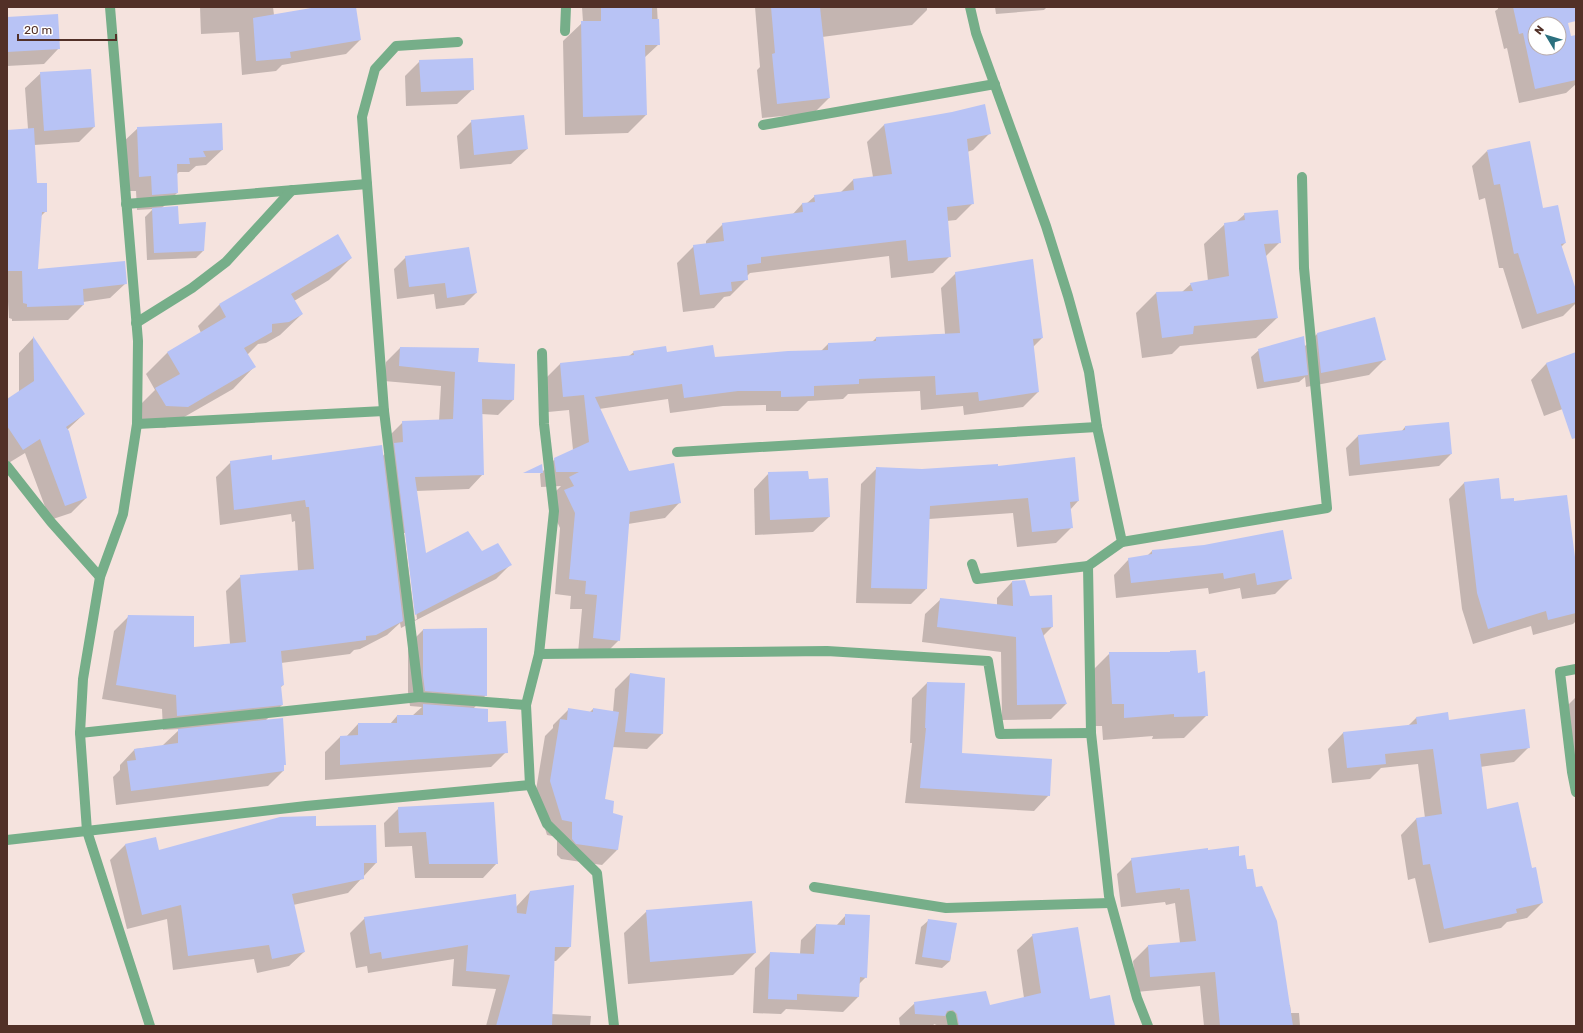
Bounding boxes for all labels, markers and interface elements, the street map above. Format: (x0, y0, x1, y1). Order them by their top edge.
scale bar (18, 16, 116, 42)
north arrow (1527, 16, 1567, 56)
text: 20 m (24, 23, 52, 37)
text: N (1532, 23, 1547, 37)

